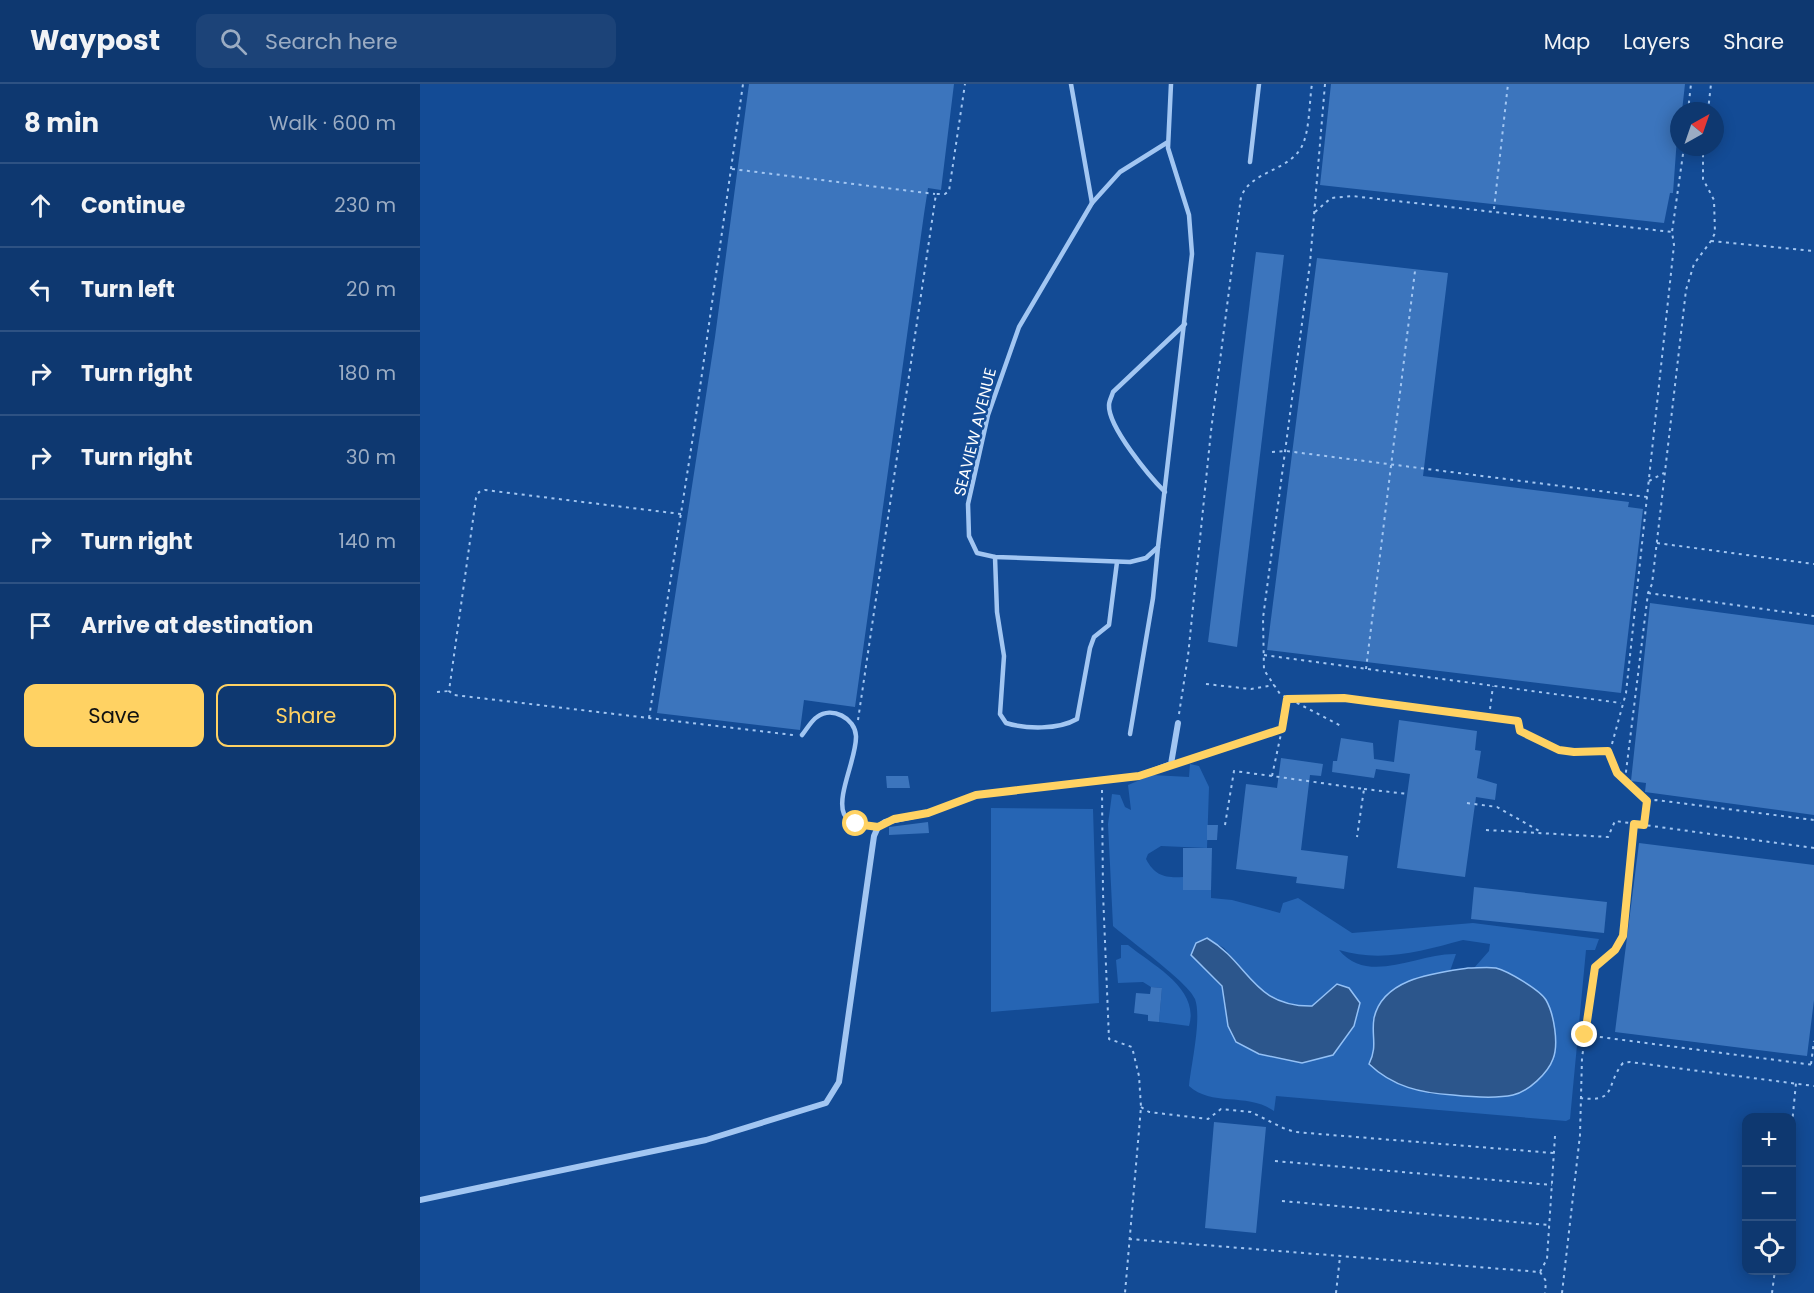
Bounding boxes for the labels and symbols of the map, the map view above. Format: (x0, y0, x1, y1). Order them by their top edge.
north arrow (1670, 102, 1724, 156)
street label: SEAVIEW AVENUE (948, 366, 1002, 498)
route start (842, 810, 868, 836)
route end (1571, 1021, 1597, 1047)

